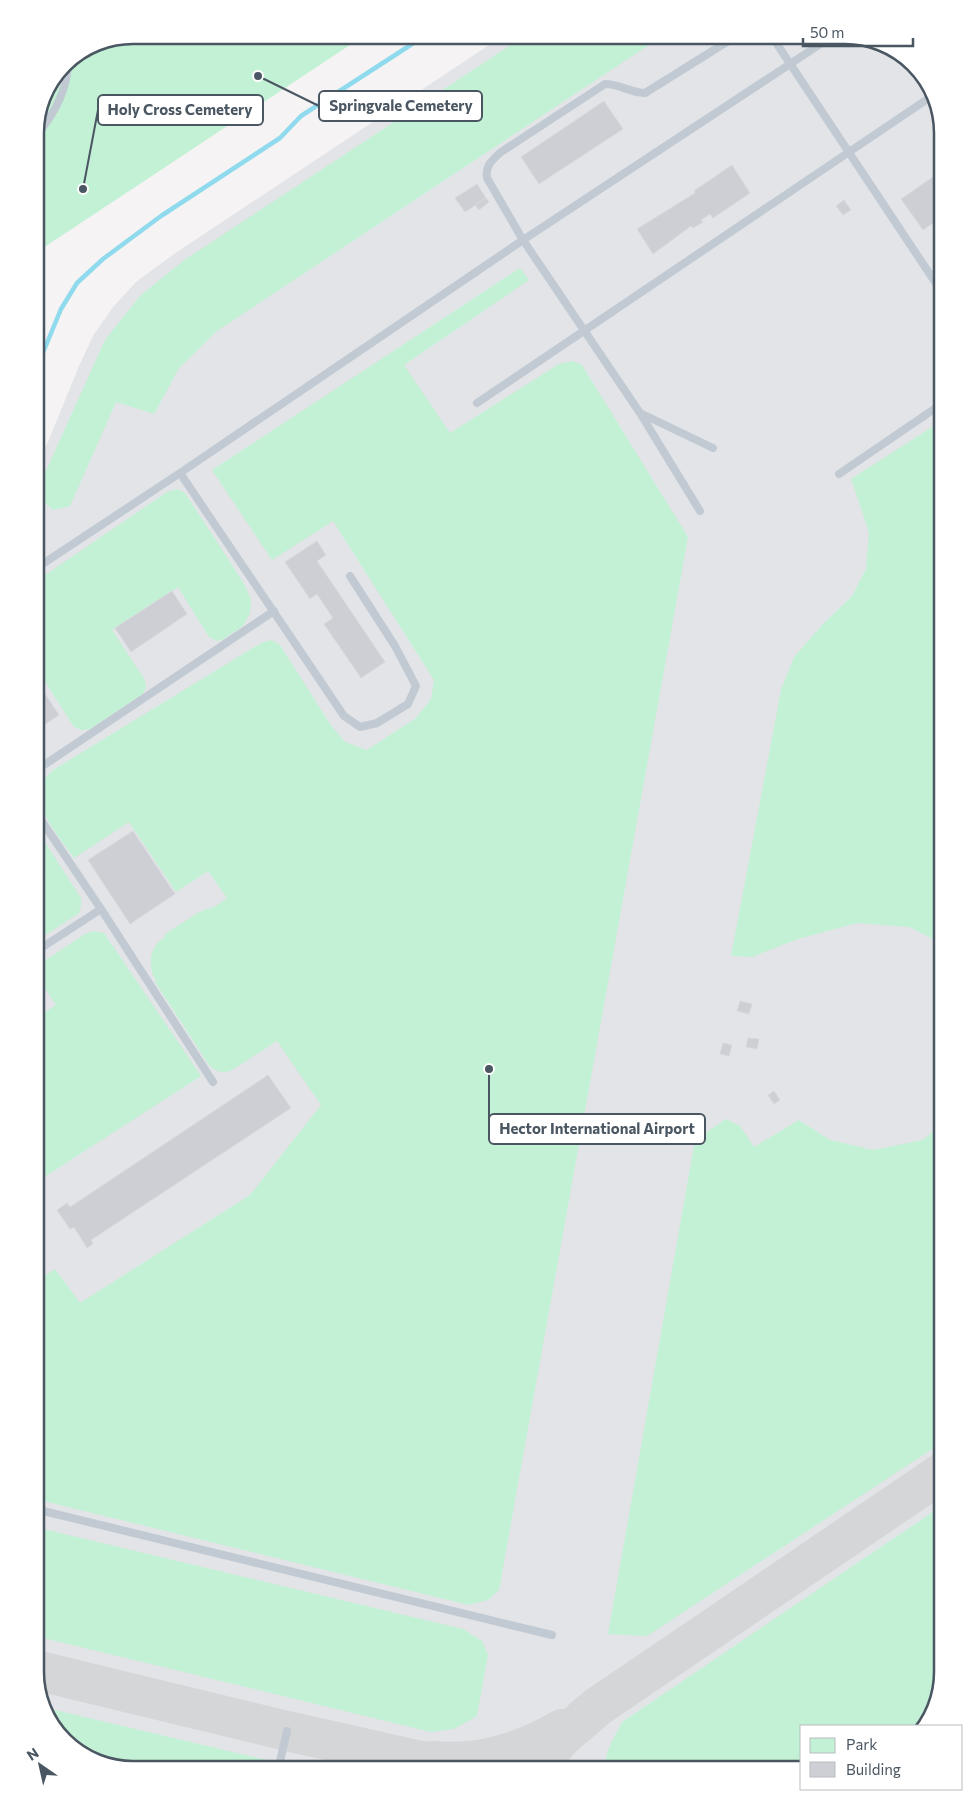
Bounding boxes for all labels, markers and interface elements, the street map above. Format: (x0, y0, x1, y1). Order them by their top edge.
scale bar (803, 15, 913, 47)
text: 50 m (810, 23, 844, 41)
callout: Springvale Cemetery (319, 91, 482, 121)
callout: Holy Cross Cemetery (98, 95, 263, 125)
text: Springvale Cemetery (329, 96, 474, 114)
text: Holy Cross Cemetery (108, 100, 253, 118)
callout: Hector International Airport (489, 1114, 705, 1144)
text: Hector International Airport (499, 1119, 695, 1137)
legend (800, 1725, 963, 1790)
text: Park (846, 1735, 877, 1753)
north arrow (15, 1740, 65, 1790)
text: N (23, 1744, 42, 1764)
text: Building (846, 1760, 901, 1778)

